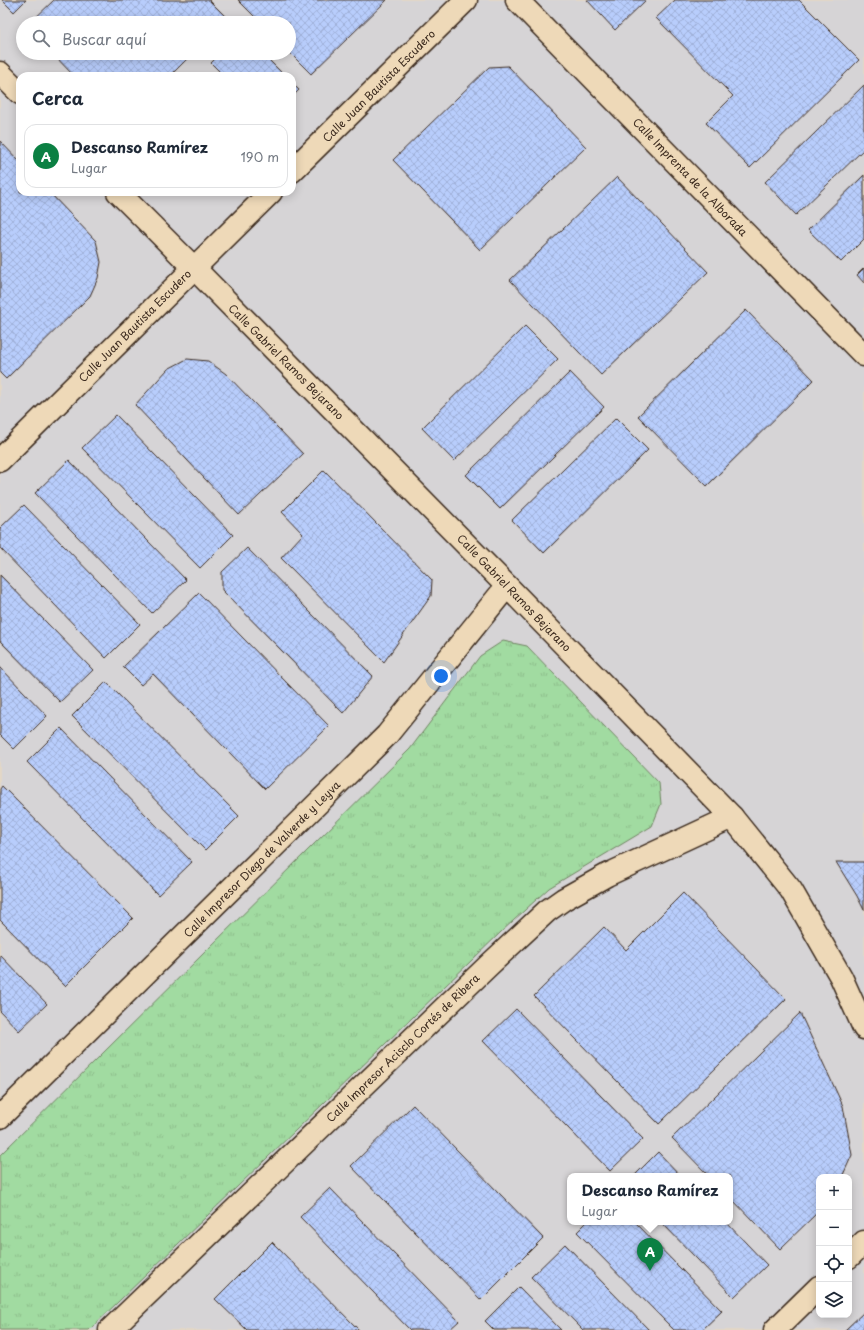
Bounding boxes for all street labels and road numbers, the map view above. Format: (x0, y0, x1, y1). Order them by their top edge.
street label: Calle Juan Bautista Escudero (318, 25, 439, 146)
street label: Calle Imprenta de la Alborada (629, 114, 752, 240)
street label: Calle Juan Bautista Escudero (74, 265, 195, 386)
street label: Calle Gabriel Ramos Bejarano (225, 300, 348, 423)
street label: Calle Gabriel Ramos Bejarano (453, 530, 575, 655)
street label: Calle Impresor Diego de Valverde y Leyva (179, 776, 344, 941)
street label: Calle Impresor Acisclo Cortés de Ribera (322, 969, 483, 1126)

